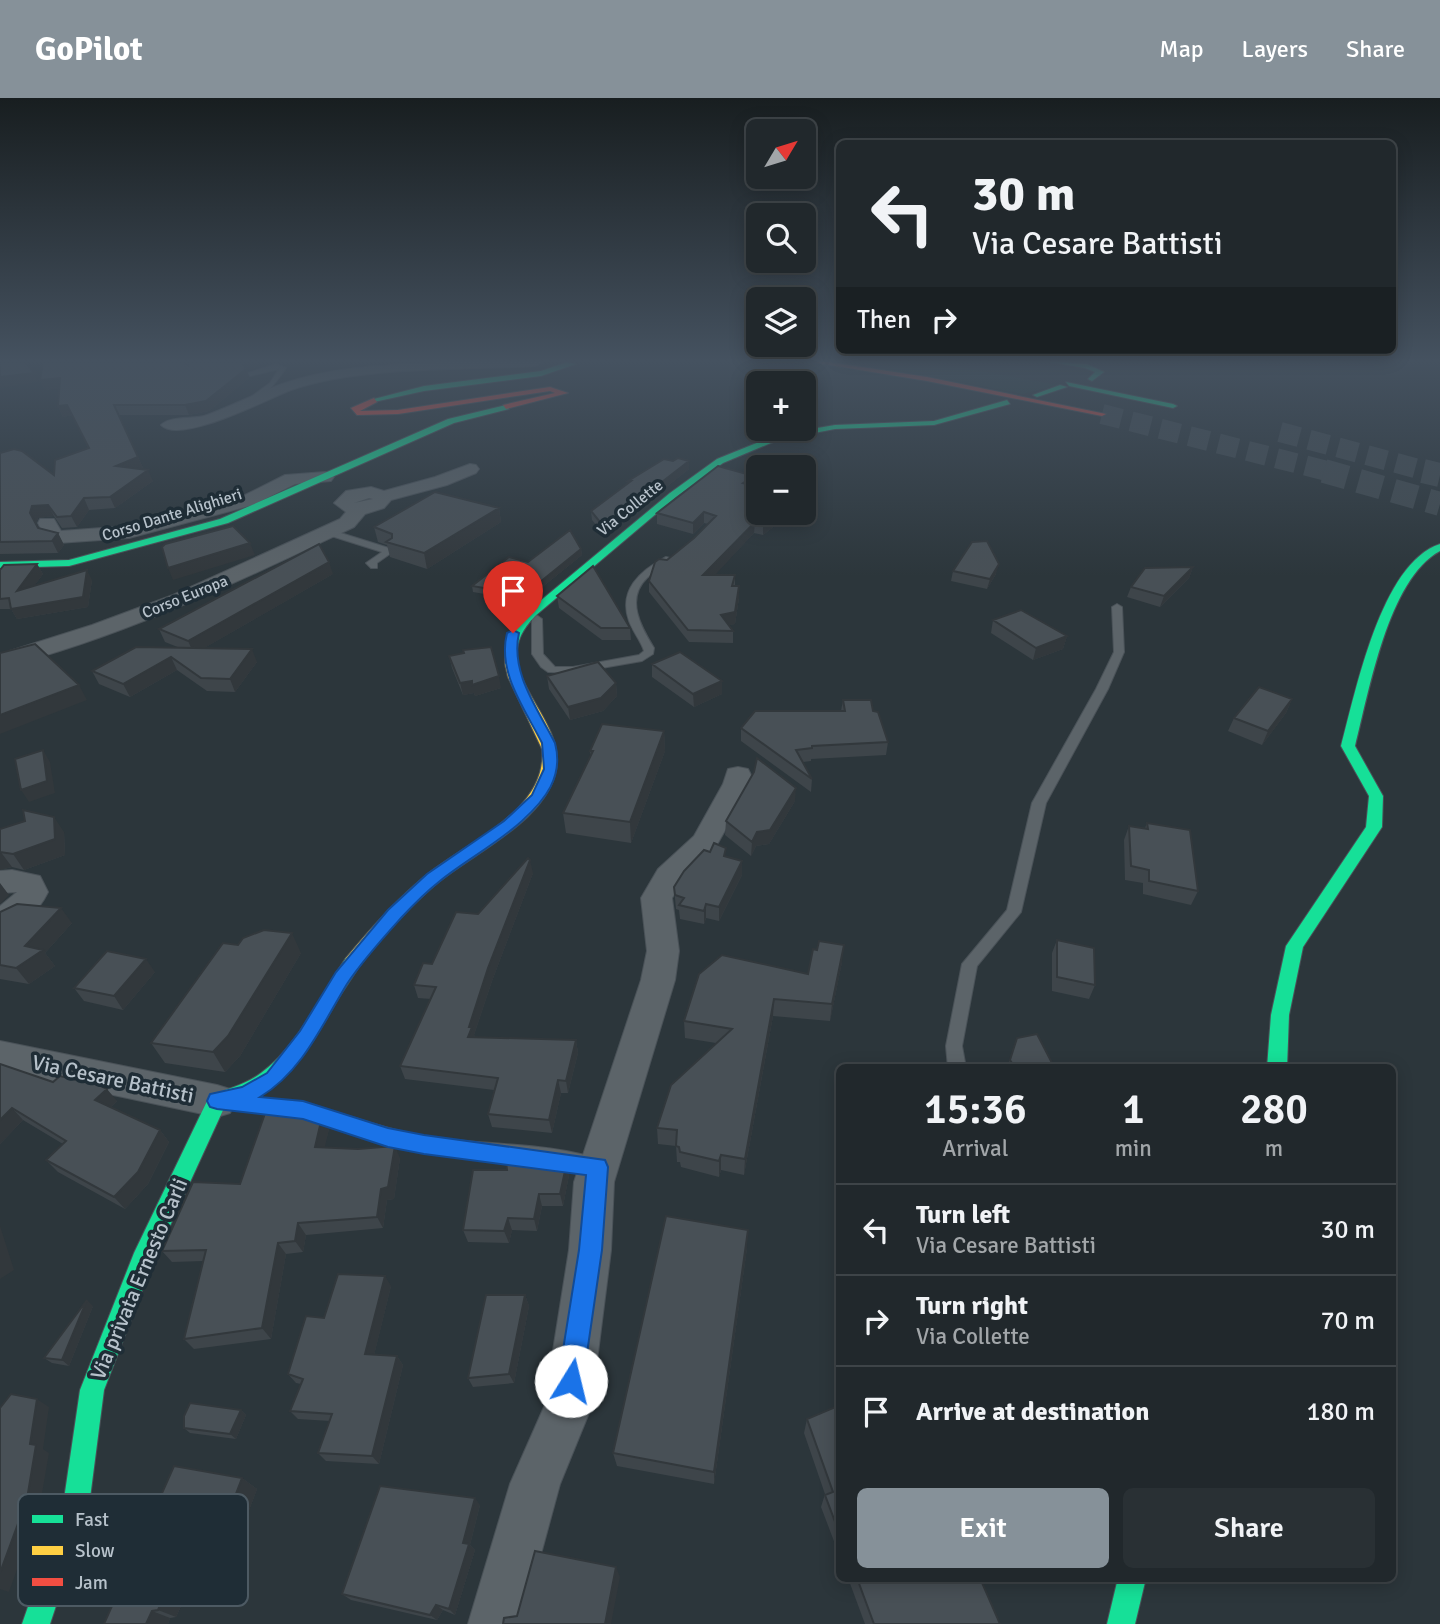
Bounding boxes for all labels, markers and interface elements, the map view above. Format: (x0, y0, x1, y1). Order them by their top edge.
text: GoPilot (35, 29, 143, 70)
text: Map (1159, 34, 1204, 64)
text: Layers (1242, 34, 1308, 64)
text: Share (1346, 34, 1405, 64)
north arrow (746, 119, 816, 189)
map controls (746, 119, 816, 525)
text: 30 m (972, 164, 1075, 224)
icon: left (857, 168, 948, 259)
button: search (746, 203, 816, 273)
text: Via Cesare Battisti (972, 224, 1223, 263)
button: layers (746, 287, 816, 357)
icon: right (925, 301, 963, 339)
text: Then (857, 304, 911, 336)
button: + (746, 371, 816, 441)
button: − (746, 455, 816, 525)
street label: Via Collette (593, 475, 667, 541)
street label: Corso Dante Alighieri (100, 484, 244, 546)
pin (483, 561, 543, 633)
street label: Corso Europa (139, 571, 231, 623)
icon: arrive (494, 572, 532, 610)
street label: Via Cesare Battisti (30, 1049, 196, 1109)
text: 15:36 (924, 1084, 1027, 1135)
text: 1 (1122, 1084, 1145, 1135)
text: 280 (1240, 1084, 1308, 1135)
text: Arrival (942, 1134, 1008, 1163)
text: min (1115, 1134, 1152, 1163)
text: m (1265, 1134, 1283, 1163)
street label: Via privata Ernesto Carli (85, 1174, 193, 1384)
text: Turn left (916, 1199, 1010, 1231)
icon: left (857, 1211, 895, 1249)
text: 30 m (1320, 1214, 1375, 1246)
text: Via Cesare Battisti (916, 1231, 1096, 1260)
text: Turn right (916, 1290, 1028, 1322)
icon: right (857, 1302, 895, 1340)
text: 70 m (1320, 1305, 1375, 1337)
text: Via Collette (916, 1322, 1030, 1351)
position arrow (534, 1344, 608, 1418)
icon: arrive (857, 1393, 895, 1431)
text: Arrive at destination (916, 1396, 1149, 1428)
text: 180 m (1306, 1396, 1375, 1428)
button: Exit (857, 1488, 1109, 1568)
button: Share (1123, 1488, 1375, 1568)
legend (18, 1494, 248, 1606)
text: Fast (75, 1508, 109, 1532)
text: Slow (75, 1539, 115, 1563)
text: Jam (75, 1571, 108, 1595)

